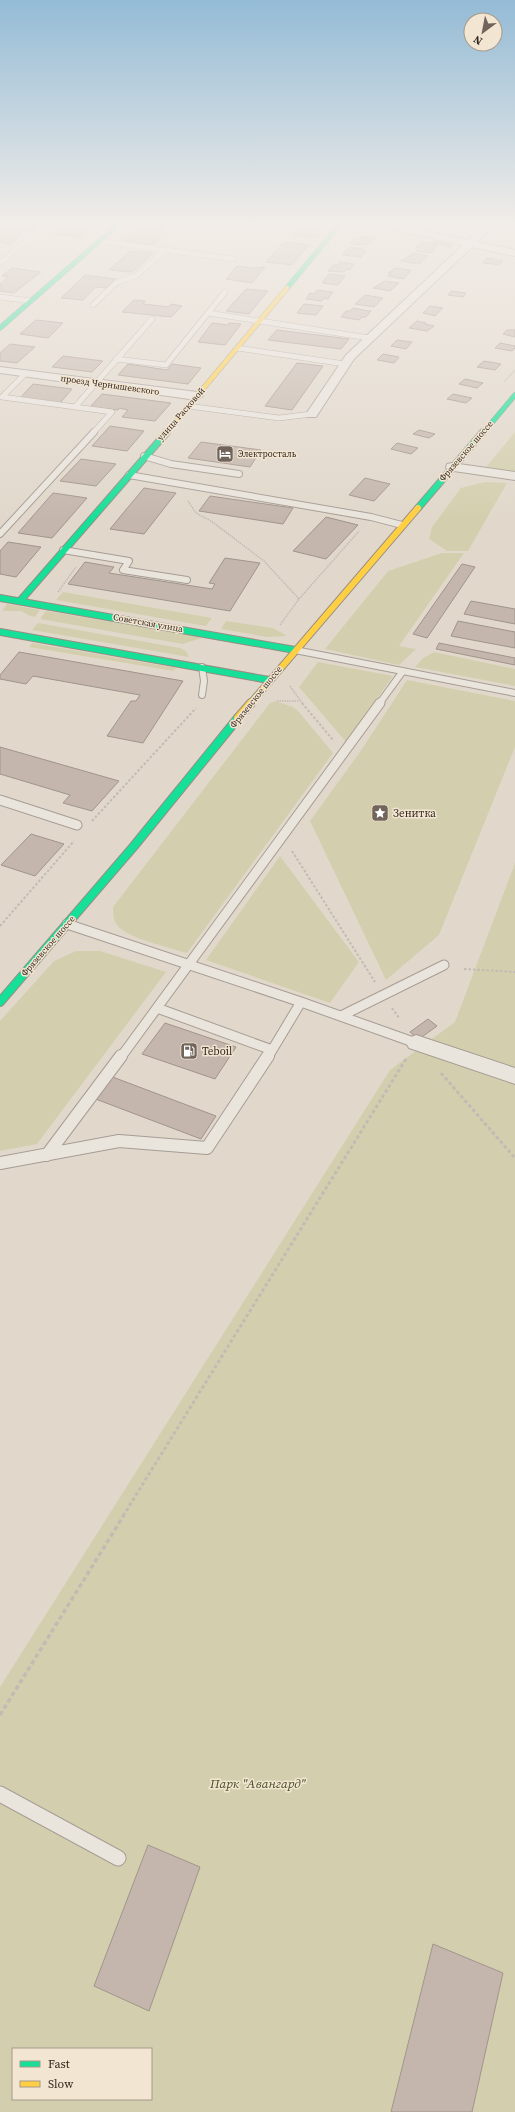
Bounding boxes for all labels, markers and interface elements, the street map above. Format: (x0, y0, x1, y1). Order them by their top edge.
north arrow (463, 12, 503, 52)
text: N (471, 32, 485, 49)
street label: проезд Чернышевского (60, 372, 160, 398)
street label: улица Расковой (155, 385, 208, 443)
street label: Фрязевское шоссе (436, 418, 496, 484)
hotel icon: Электросталь (215, 444, 235, 464)
place label: Электросталь (238, 448, 297, 460)
street label: Советская улица (112, 611, 184, 635)
street label: Фрязевское шоссе (227, 663, 285, 730)
place icon: Зенитка (370, 803, 390, 823)
place label: Зенитка (393, 806, 436, 821)
street label: Фрязевское шоссе (18, 913, 78, 979)
fuel station icon: Teboil (179, 1041, 199, 1061)
place label: Teboil (202, 1044, 232, 1059)
park label: Парк "Авангард" (209, 1775, 307, 1792)
legend (12, 2048, 152, 2100)
text: Fast (48, 2056, 70, 2072)
text: Slow (48, 2076, 74, 2092)

